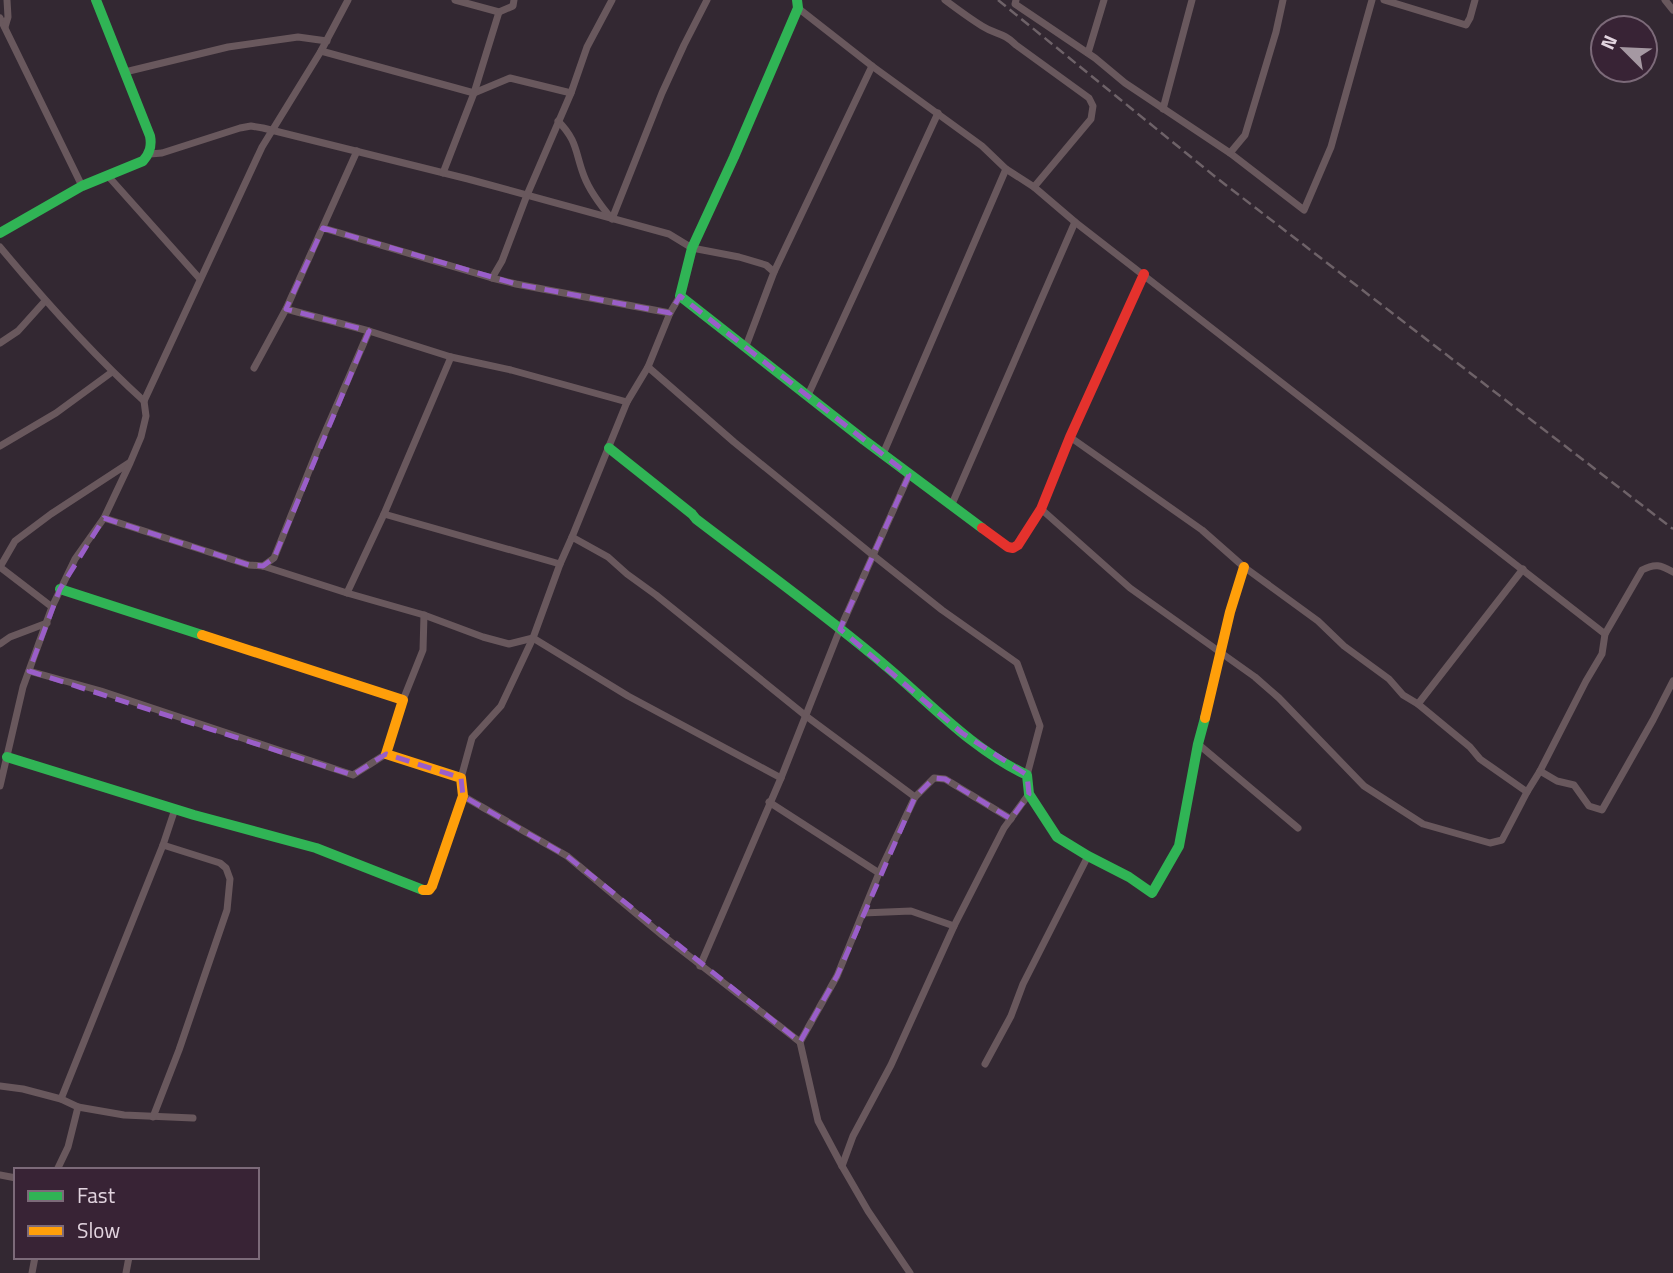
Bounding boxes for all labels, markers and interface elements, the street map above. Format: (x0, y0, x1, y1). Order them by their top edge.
north arrow (1589, 14, 1659, 84)
text: N (1592, 30, 1624, 54)
legend (14, 1168, 259, 1259)
text: Fast (77, 1179, 116, 1211)
text: Slow (77, 1214, 120, 1246)

